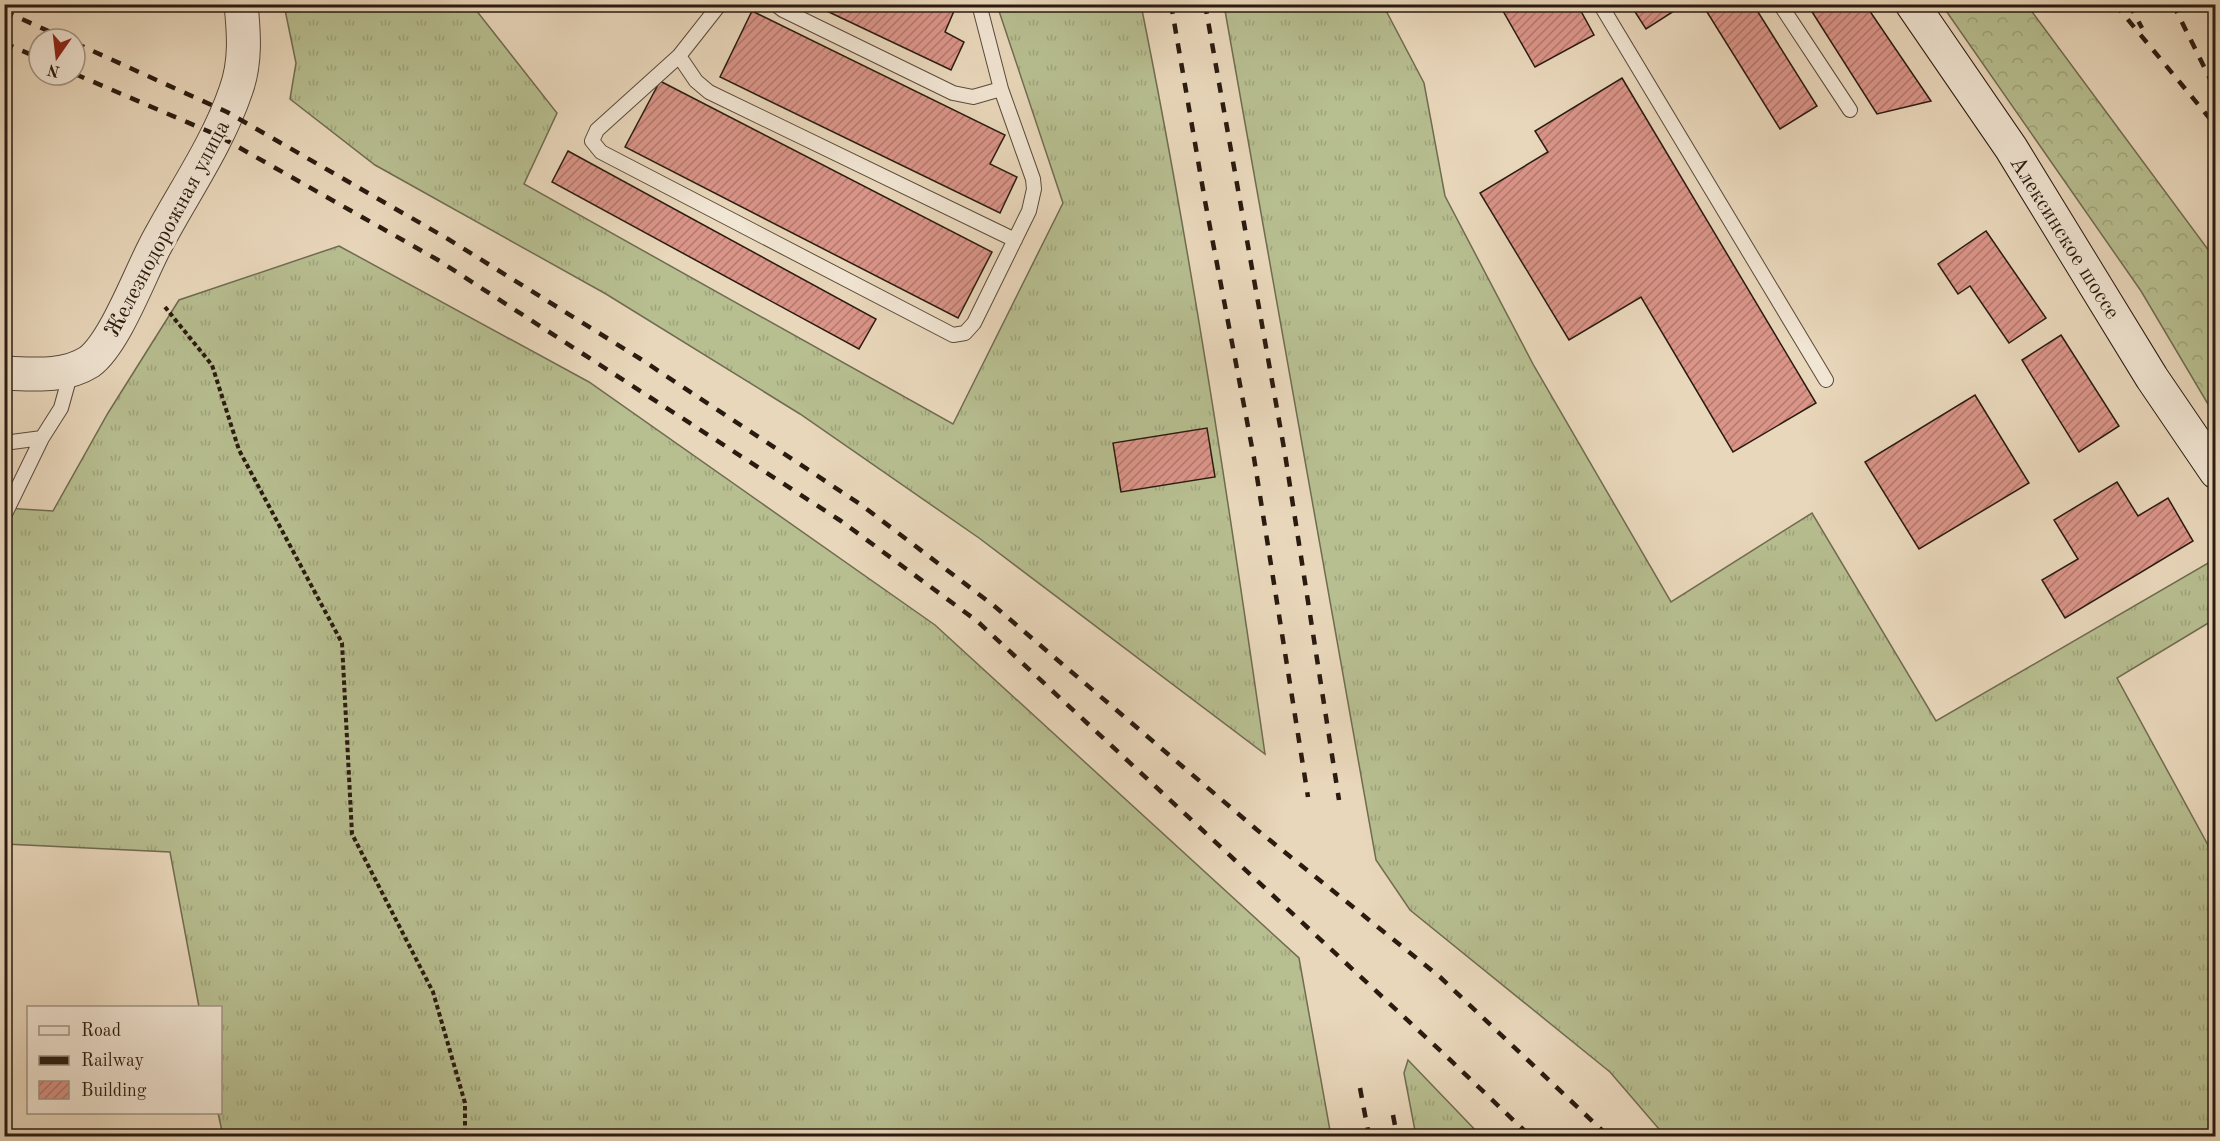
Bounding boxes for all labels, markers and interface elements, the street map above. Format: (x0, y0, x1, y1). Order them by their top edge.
north arrow (27, 27, 87, 87)
text: N (45, 60, 62, 79)
street label: Железнодорожная улица (101, 117, 234, 341)
street label: Алексинское шоссе (2005, 153, 2123, 323)
legend (27, 1006, 222, 1114)
text: Road (81, 1022, 121, 1040)
text: Railway (81, 1052, 144, 1070)
text: Building (81, 1082, 147, 1100)

